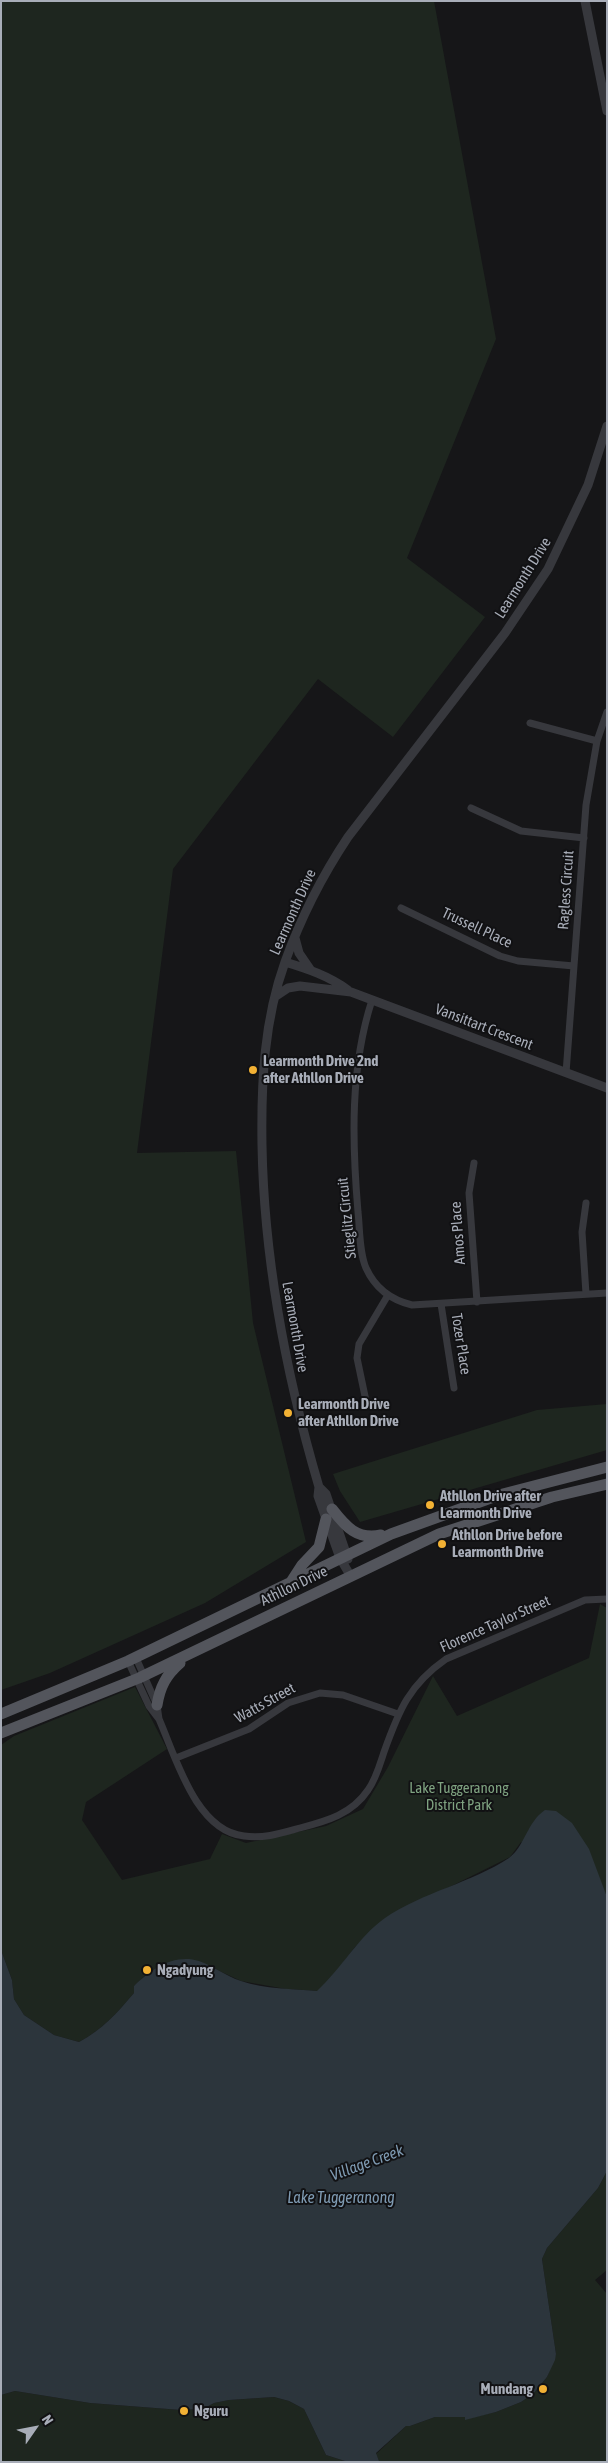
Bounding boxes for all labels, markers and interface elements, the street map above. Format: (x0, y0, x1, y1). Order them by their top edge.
street label: Learmonth Drive (491, 534, 555, 622)
street label: Ragless Circuit (554, 850, 578, 930)
street label: Learmonth Drive (266, 866, 320, 958)
street label: Trussell Place (439, 904, 515, 952)
street label: Vansittart Crescent (433, 1000, 535, 1054)
place label: Learmonth Drive 2nd after Athllon Drive (263, 1052, 378, 1087)
marker: Learmonth Drive 2nd after Athllon Drive (247, 1064, 259, 1076)
street label: Stieglitz Circuit (334, 1176, 360, 1260)
street label: Amos Place (447, 1201, 469, 1265)
street label: Learmonth Drive (278, 1280, 312, 1374)
street label: Tozer Place (447, 1312, 475, 1376)
place label: Learmonth Drive after Athllon Drive (298, 1395, 399, 1430)
marker: Learmonth Drive after Athllon Drive (282, 1407, 294, 1419)
place label: Athllon Drive after Learmonth Drive (440, 1487, 541, 1522)
marker: Athllon Drive after Learmonth Drive (424, 1499, 436, 1511)
place label: Athllon Drive before Learmonth Drive (452, 1526, 563, 1561)
marker: Athllon Drive before Learmonth Drive (436, 1538, 448, 1550)
street label: Athllon Drive (258, 1562, 330, 1610)
street label: Florence Taylor Street (437, 1592, 553, 1656)
street label: Watts Street (232, 1679, 298, 1727)
park label: Lake Tuggeranong District Park (409, 1779, 509, 1814)
place label: Ngadyung (157, 1961, 213, 1979)
marker: Ngadyung (141, 1964, 153, 1976)
water label: Village Creek (328, 2141, 406, 2185)
water label: Lake Tuggeranong (287, 2188, 395, 2208)
place label: Mundang (481, 2380, 533, 2398)
marker: Mundang (537, 2383, 549, 2395)
place label: Nguru (194, 2402, 228, 2420)
north arrow (10, 2403, 60, 2453)
marker: Nguru (178, 2405, 190, 2417)
text: N (39, 2412, 57, 2428)

